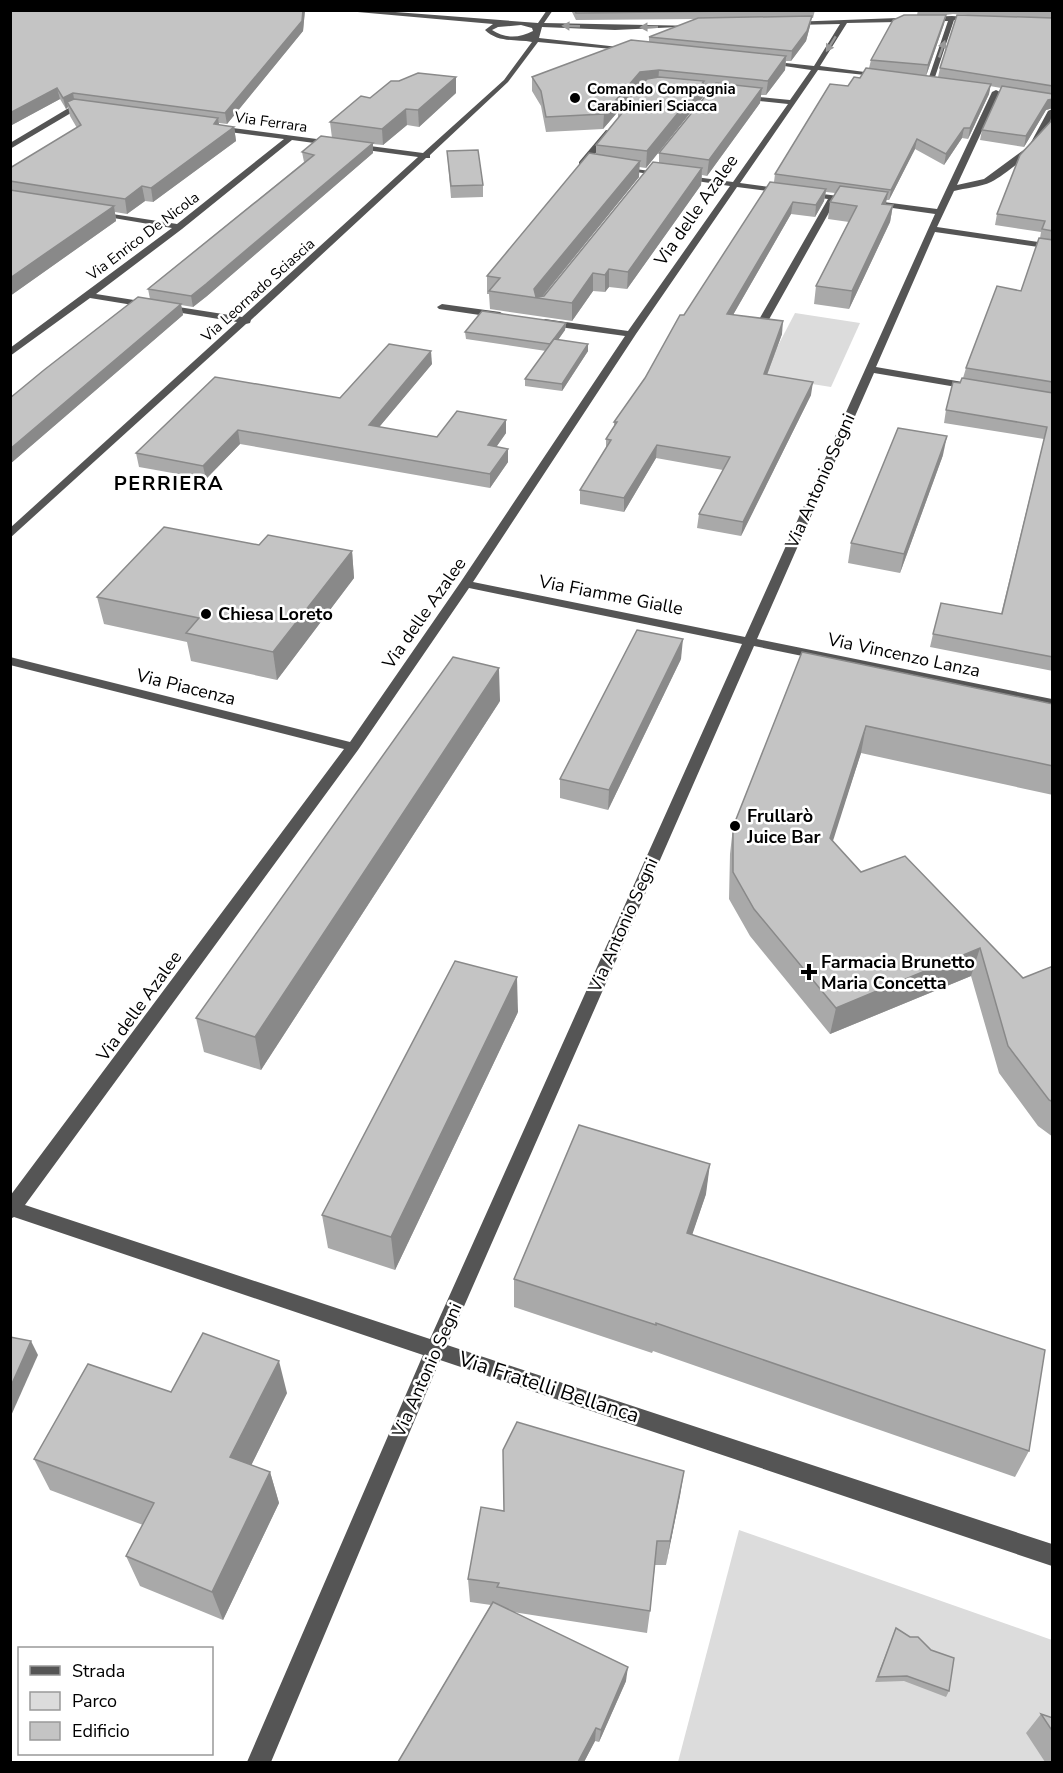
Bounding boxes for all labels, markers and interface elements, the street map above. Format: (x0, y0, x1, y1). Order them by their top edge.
one-way arrow (561, 21, 580, 31)
one-way arrow (640, 22, 659, 32)
one-way arrow (825, 36, 836, 52)
one-way arrow (937, 40, 947, 58)
place label: Comando Compagnia Carabinieri Sciacca (587, 79, 736, 116)
marker: Comando Compagnia Carabinieri Sciacca (568, 91, 582, 105)
street label: Via Ferrara (232, 107, 309, 137)
street label: Via delle Azalee (648, 150, 743, 271)
street label: Via Enrico De Nicola (82, 187, 203, 285)
street label: Via Leornado Sciascia (196, 234, 319, 347)
street label: Via Antonio Segni (779, 410, 860, 553)
district label: PERRIERA (114, 470, 224, 497)
street label: Via delle Azalee (376, 553, 471, 674)
street label: Via Fiamme Gialle (536, 569, 685, 621)
place label: Chiesa Loreto (218, 602, 333, 626)
marker: Chiesa Loreto (199, 607, 213, 621)
street label: Via Vincenzo Lanza (824, 627, 983, 683)
street label: Via Piacenza (133, 663, 238, 711)
place label: Frullarò Juice Bar (746, 804, 821, 849)
marker: Frullarò Juice Bar (728, 819, 742, 833)
street label: Via Antonio Segni (582, 854, 663, 997)
street label: Via delle Azalee (90, 946, 187, 1067)
place label: Farmacia Brunetto Maria Concetta (821, 950, 975, 995)
marker: Farmacia Brunetto Maria Concetta (802, 965, 816, 979)
street label: Via Antonio Segni (386, 1299, 467, 1442)
street label: Via Fratelli Bellanca (454, 1344, 643, 1429)
legend (18, 1647, 213, 1755)
text: Strada (72, 1659, 125, 1683)
text: Parco (72, 1689, 117, 1713)
text: Edificio (72, 1719, 130, 1743)

